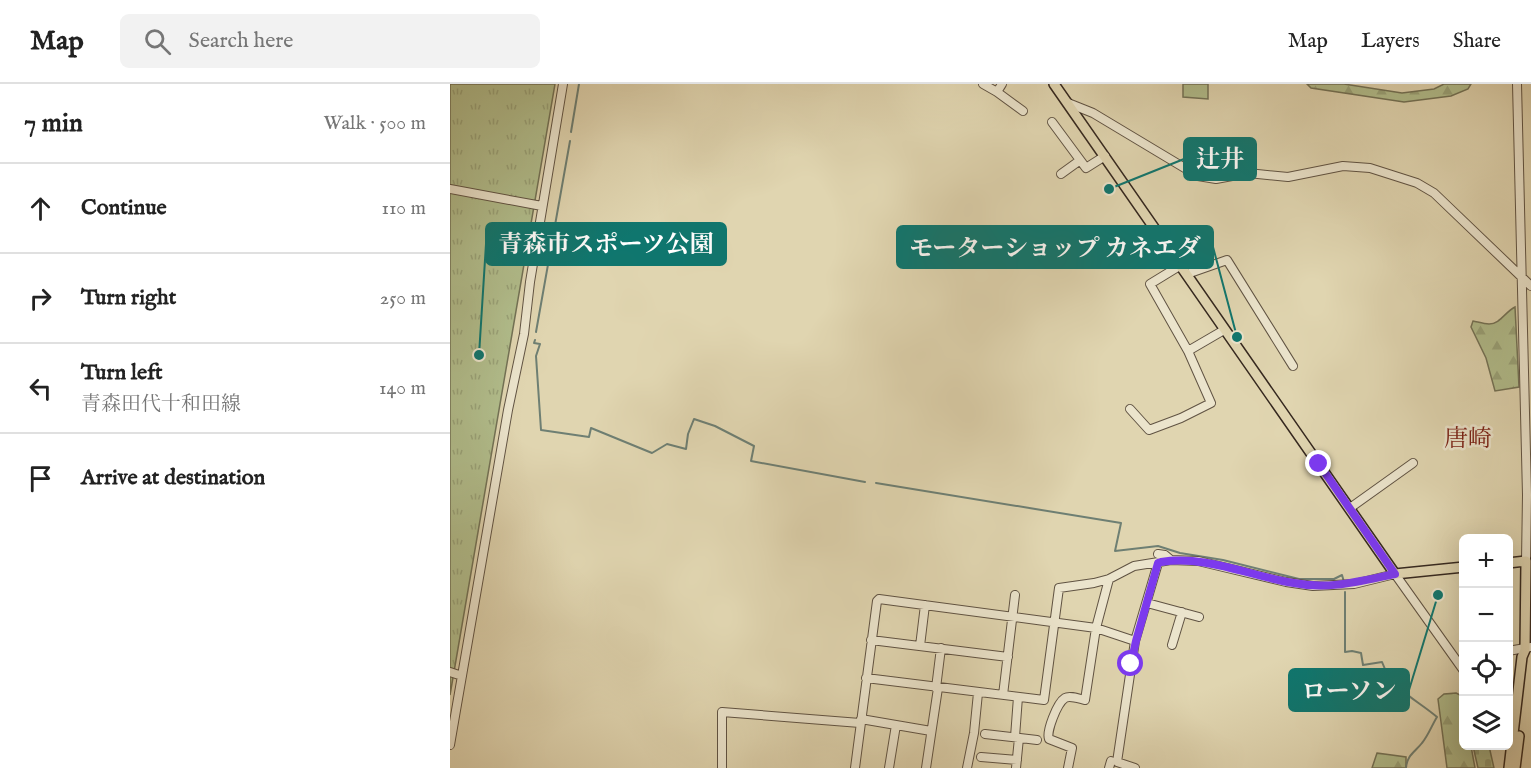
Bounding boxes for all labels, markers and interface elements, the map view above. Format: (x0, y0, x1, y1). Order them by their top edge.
search box (120, 14, 540, 68)
text: Map (30, 24, 84, 59)
icon: search (141, 25, 174, 58)
text: Search here (189, 27, 293, 55)
text: Map (1288, 28, 1328, 55)
text: Layers (1361, 28, 1420, 55)
text: Share (1453, 28, 1501, 55)
text: 7 min (24, 107, 83, 140)
text: Walk · 500 m (324, 111, 426, 136)
callout: 辻井 (1184, 138, 1256, 180)
text: 辻井 (1196, 145, 1244, 176)
icon: ahead (24, 192, 57, 225)
text: Continue (81, 194, 167, 222)
text: 110 m (382, 196, 426, 221)
callout: 青森市スポーツ公園 (486, 223, 726, 265)
callout: モーターショップ カネエダ (897, 226, 1213, 268)
text: 青森市スポーツ公園 (498, 230, 714, 261)
text: モーターショップ カネエダ (909, 234, 1201, 265)
icon: right (24, 282, 57, 315)
text: Turn right (81, 284, 176, 312)
text: 250 m (380, 286, 426, 311)
text: Turn left (81, 359, 163, 387)
icon: left (24, 372, 57, 405)
text: 140 m (379, 376, 426, 401)
text: 青森田代十和田線 (81, 392, 241, 417)
district label: 唐崎 (1444, 424, 1492, 455)
route end (1305, 450, 1331, 476)
icon: arrive (24, 462, 57, 495)
text: Arrive at destination (81, 464, 265, 492)
map controls (1459, 534, 1513, 750)
button: + (1459, 534, 1513, 588)
button: − (1459, 588, 1513, 642)
button: locate (1459, 642, 1513, 696)
route start (1117, 650, 1143, 676)
callout: ローソン (1289, 669, 1409, 711)
text: ローソン (1301, 677, 1397, 708)
button: layers (1459, 696, 1513, 750)

